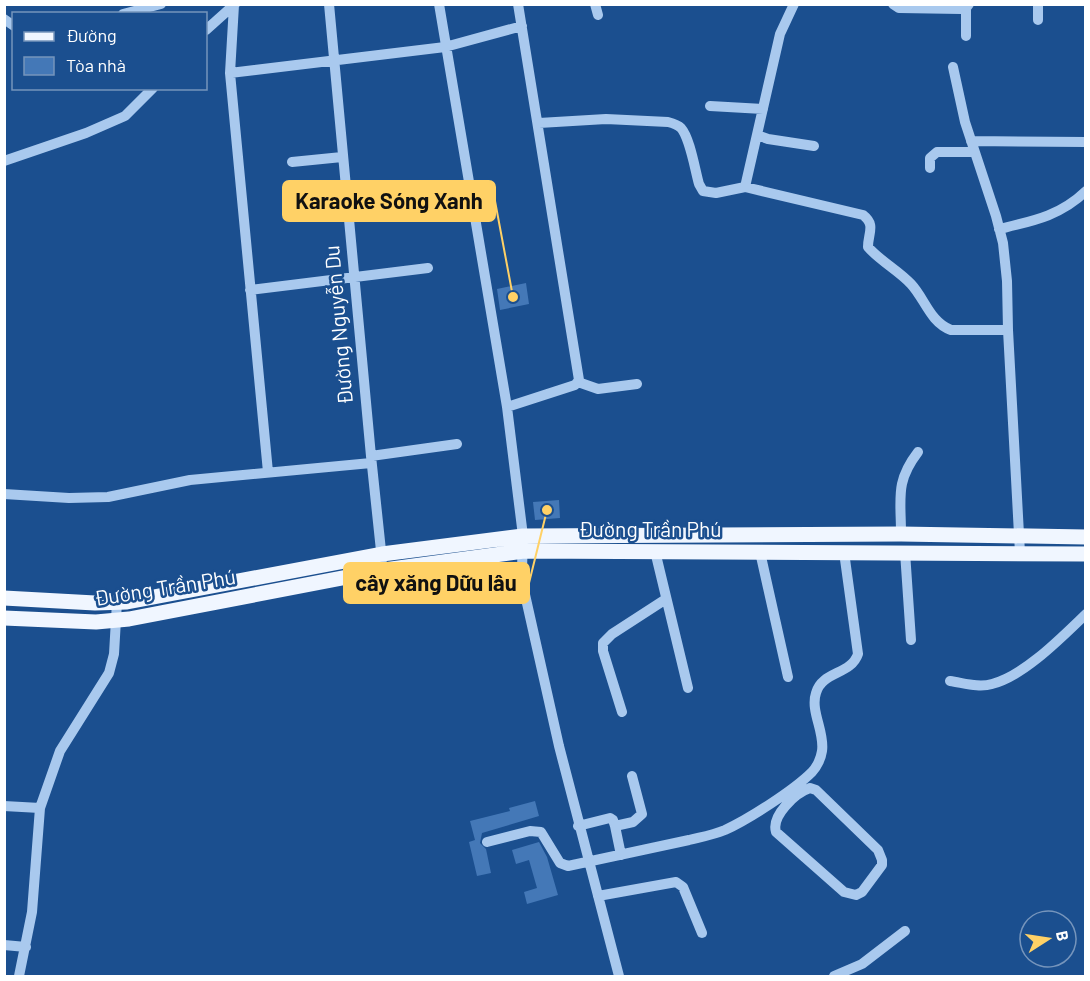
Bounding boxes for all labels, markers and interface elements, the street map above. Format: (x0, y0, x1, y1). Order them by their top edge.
legend (12, 12, 207, 90)
text: Đường (66, 24, 117, 46)
text: Tòa nhà (66, 54, 126, 76)
callout: Karaoke Sóng Xanh (283, 181, 495, 221)
text: Karaoke Sóng Xanh (295, 187, 483, 213)
street label: Đường Nguyễn Du (318, 244, 357, 406)
street label: Đường Trần Phú (578, 516, 722, 541)
street label: Đường Trần Phú (92, 563, 237, 610)
callout: cây xăng Dữu lâu (344, 563, 529, 603)
text: cây xăng Dữu lâu (355, 569, 517, 595)
north arrow (1018, 909, 1078, 969)
text: B (1053, 929, 1074, 943)

